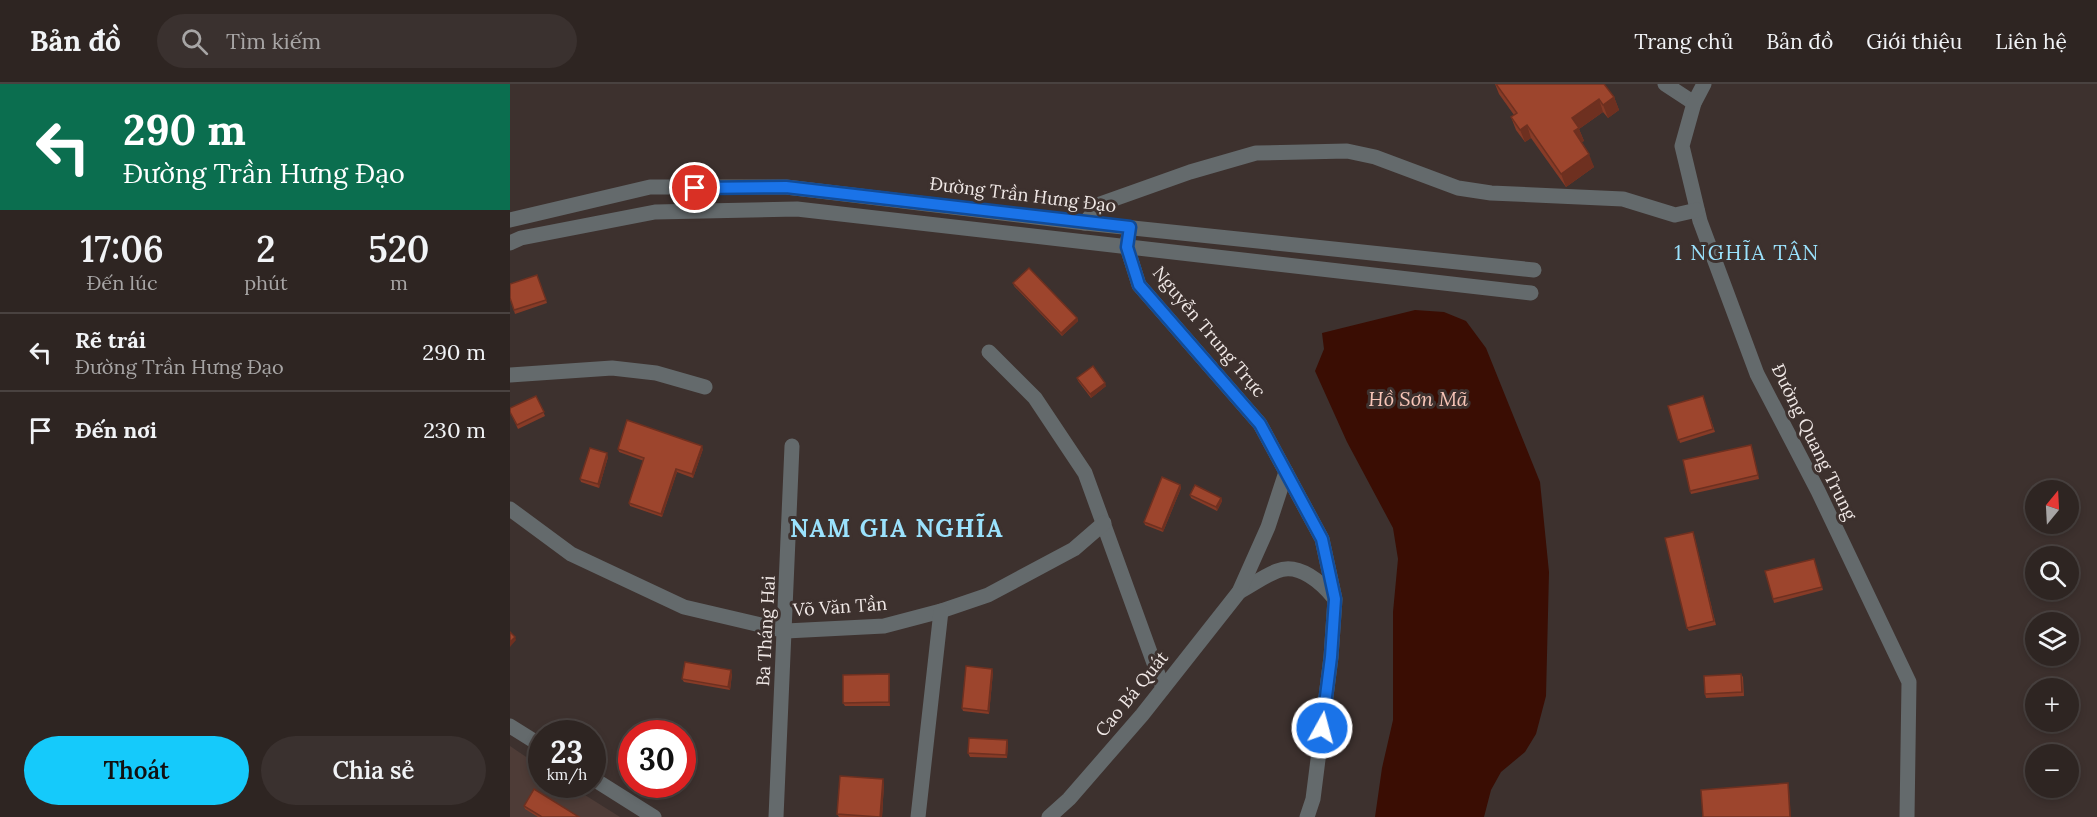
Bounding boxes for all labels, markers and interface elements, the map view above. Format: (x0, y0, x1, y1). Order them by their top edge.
search box (157, 14, 577, 68)
text: Bản đồ (30, 23, 121, 59)
icon: search (178, 25, 211, 58)
text: Tìm kiếm (226, 27, 321, 55)
text: Trang chủ (1634, 28, 1733, 55)
text: Bản đồ (1766, 28, 1833, 55)
text: Giới thiệu (1866, 28, 1962, 55)
text: Liên hệ (1995, 28, 2067, 55)
text: 290 m (123, 103, 246, 157)
icon: left (24, 108, 102, 186)
text: Đường Trần Hưng Đạo (123, 156, 405, 190)
pin (669, 162, 720, 213)
icon: arrive (678, 171, 711, 204)
street label: Đường Trần Hưng Đạo (928, 172, 1118, 217)
text: 17:06 (80, 226, 164, 272)
text: 2 (256, 226, 276, 272)
text: 520 (368, 226, 430, 272)
district label: 1 NGHĨA TÂN (1674, 239, 1820, 266)
street label: Nguyễn Trung Trực (1148, 262, 1271, 402)
text: Đến lúc (86, 270, 158, 295)
text: phút (244, 270, 288, 295)
text: m (390, 270, 408, 295)
text: Rẽ trái (75, 326, 146, 354)
icon: left (24, 336, 57, 369)
text: 290 m (422, 338, 486, 366)
text: Đường Trần Hưng Đạo (75, 354, 284, 379)
street label: Đường Quang Trung (1767, 360, 1863, 525)
water label: Hồ Sơn Mã (1368, 386, 1468, 411)
icon: arrive (24, 414, 57, 447)
text: Đến nơi (75, 416, 157, 444)
text: 230 m (423, 416, 486, 444)
north arrow (2025, 480, 2079, 534)
map controls (2025, 480, 2079, 798)
district label: NAM GIA NGHĨA (790, 513, 1004, 544)
button: search (2025, 546, 2079, 600)
street label: Ba Tháng Hai (751, 575, 780, 687)
street label: Võ Văn Tần (791, 592, 888, 621)
button: layers (2025, 612, 2079, 666)
street label: Cao Bá Quát (1090, 646, 1173, 741)
button: + (2025, 678, 2079, 732)
position arrow (1290, 696, 1354, 760)
speed limit sign: 30 (618, 720, 696, 798)
text: 23 (551, 733, 583, 771)
button: Thoát (24, 736, 249, 805)
button: Chia sẻ (261, 736, 486, 805)
button: − (2025, 744, 2079, 798)
text: km/h (547, 765, 587, 784)

